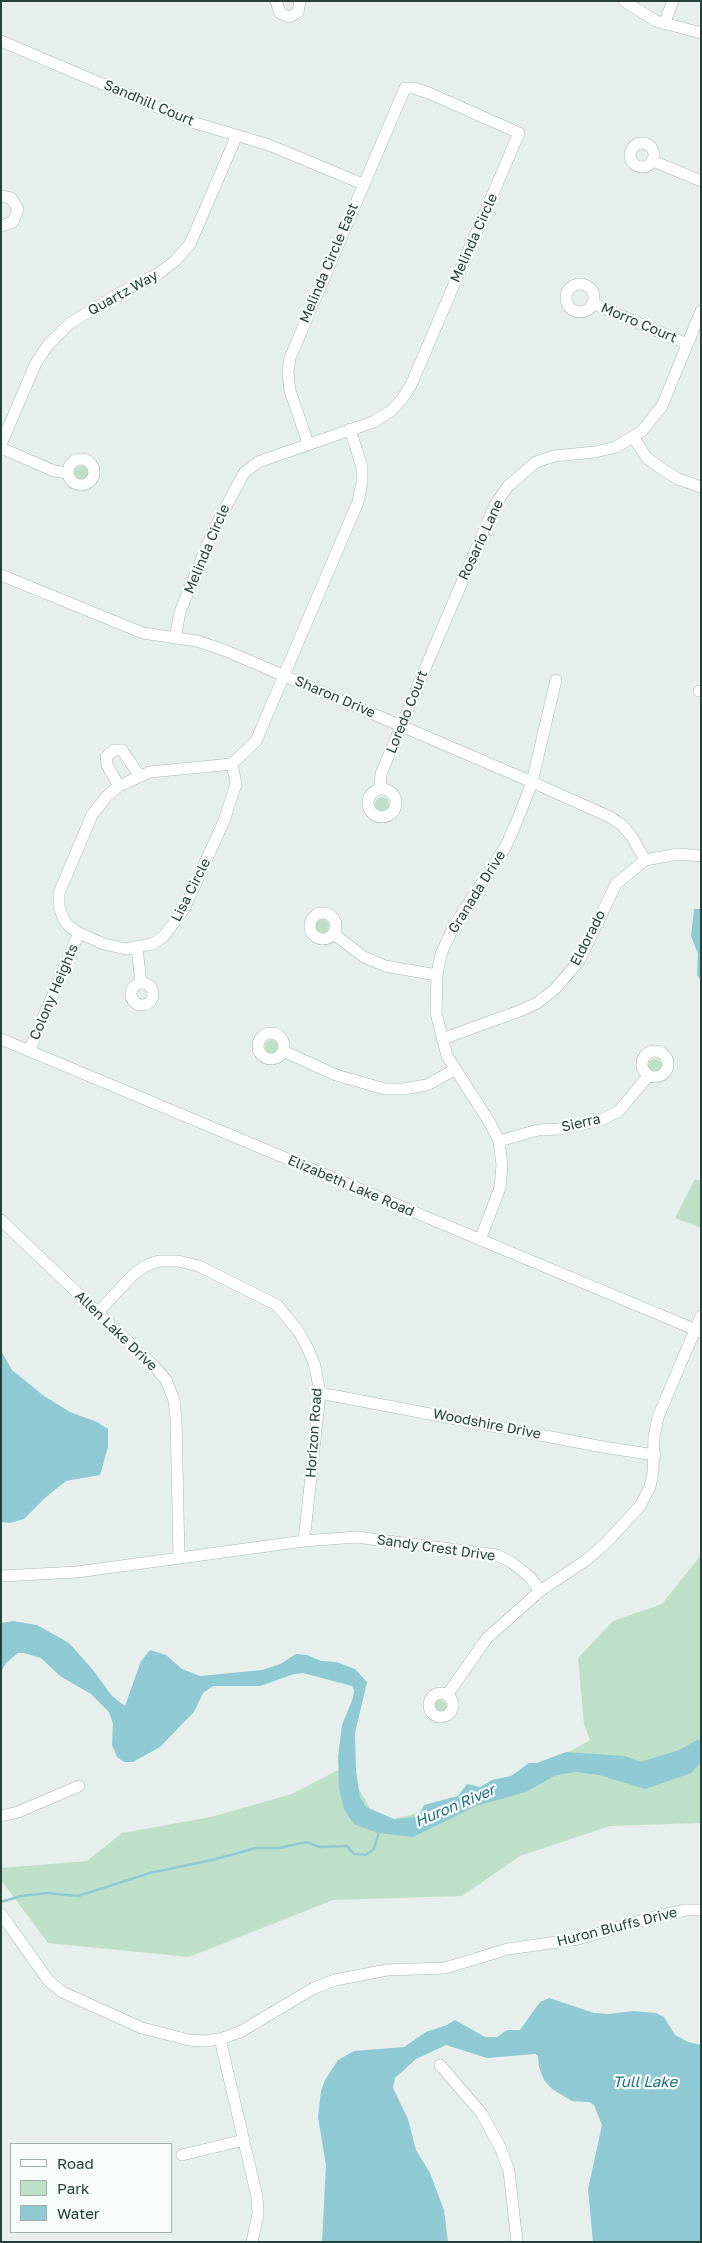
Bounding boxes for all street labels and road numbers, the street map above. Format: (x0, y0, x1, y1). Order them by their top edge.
street label: Sandhill Court (101, 76, 197, 130)
street label: Melinda Circle (447, 191, 501, 285)
street label: Melinda Circle East (296, 201, 362, 325)
street label: Quartz Way (85, 267, 161, 319)
street label: Morro Court (599, 299, 679, 347)
street label: Rosario Lane (455, 497, 507, 583)
street label: Melinda Circle (181, 502, 233, 596)
street label: Loredo Court (383, 668, 431, 756)
street label: Sharon Drive (292, 672, 378, 722)
street label: Granada Drive (445, 848, 509, 936)
street label: Lisa Circle (168, 855, 214, 925)
street label: Eldorado (567, 907, 609, 969)
street label: Colony Heights (26, 941, 82, 1043)
street label: Sierra (560, 1110, 602, 1136)
street label: Elizabeth Lake Road (285, 1152, 417, 1220)
street label: Allen Lake Drive (71, 1287, 161, 1375)
street label: Horizon Road (302, 1387, 326, 1479)
street label: Woodshire Drive (432, 1405, 542, 1443)
street label: Sandy Crest Drive (376, 1531, 496, 1565)
street label: Huron Bluffs Drive (555, 1904, 679, 1950)

